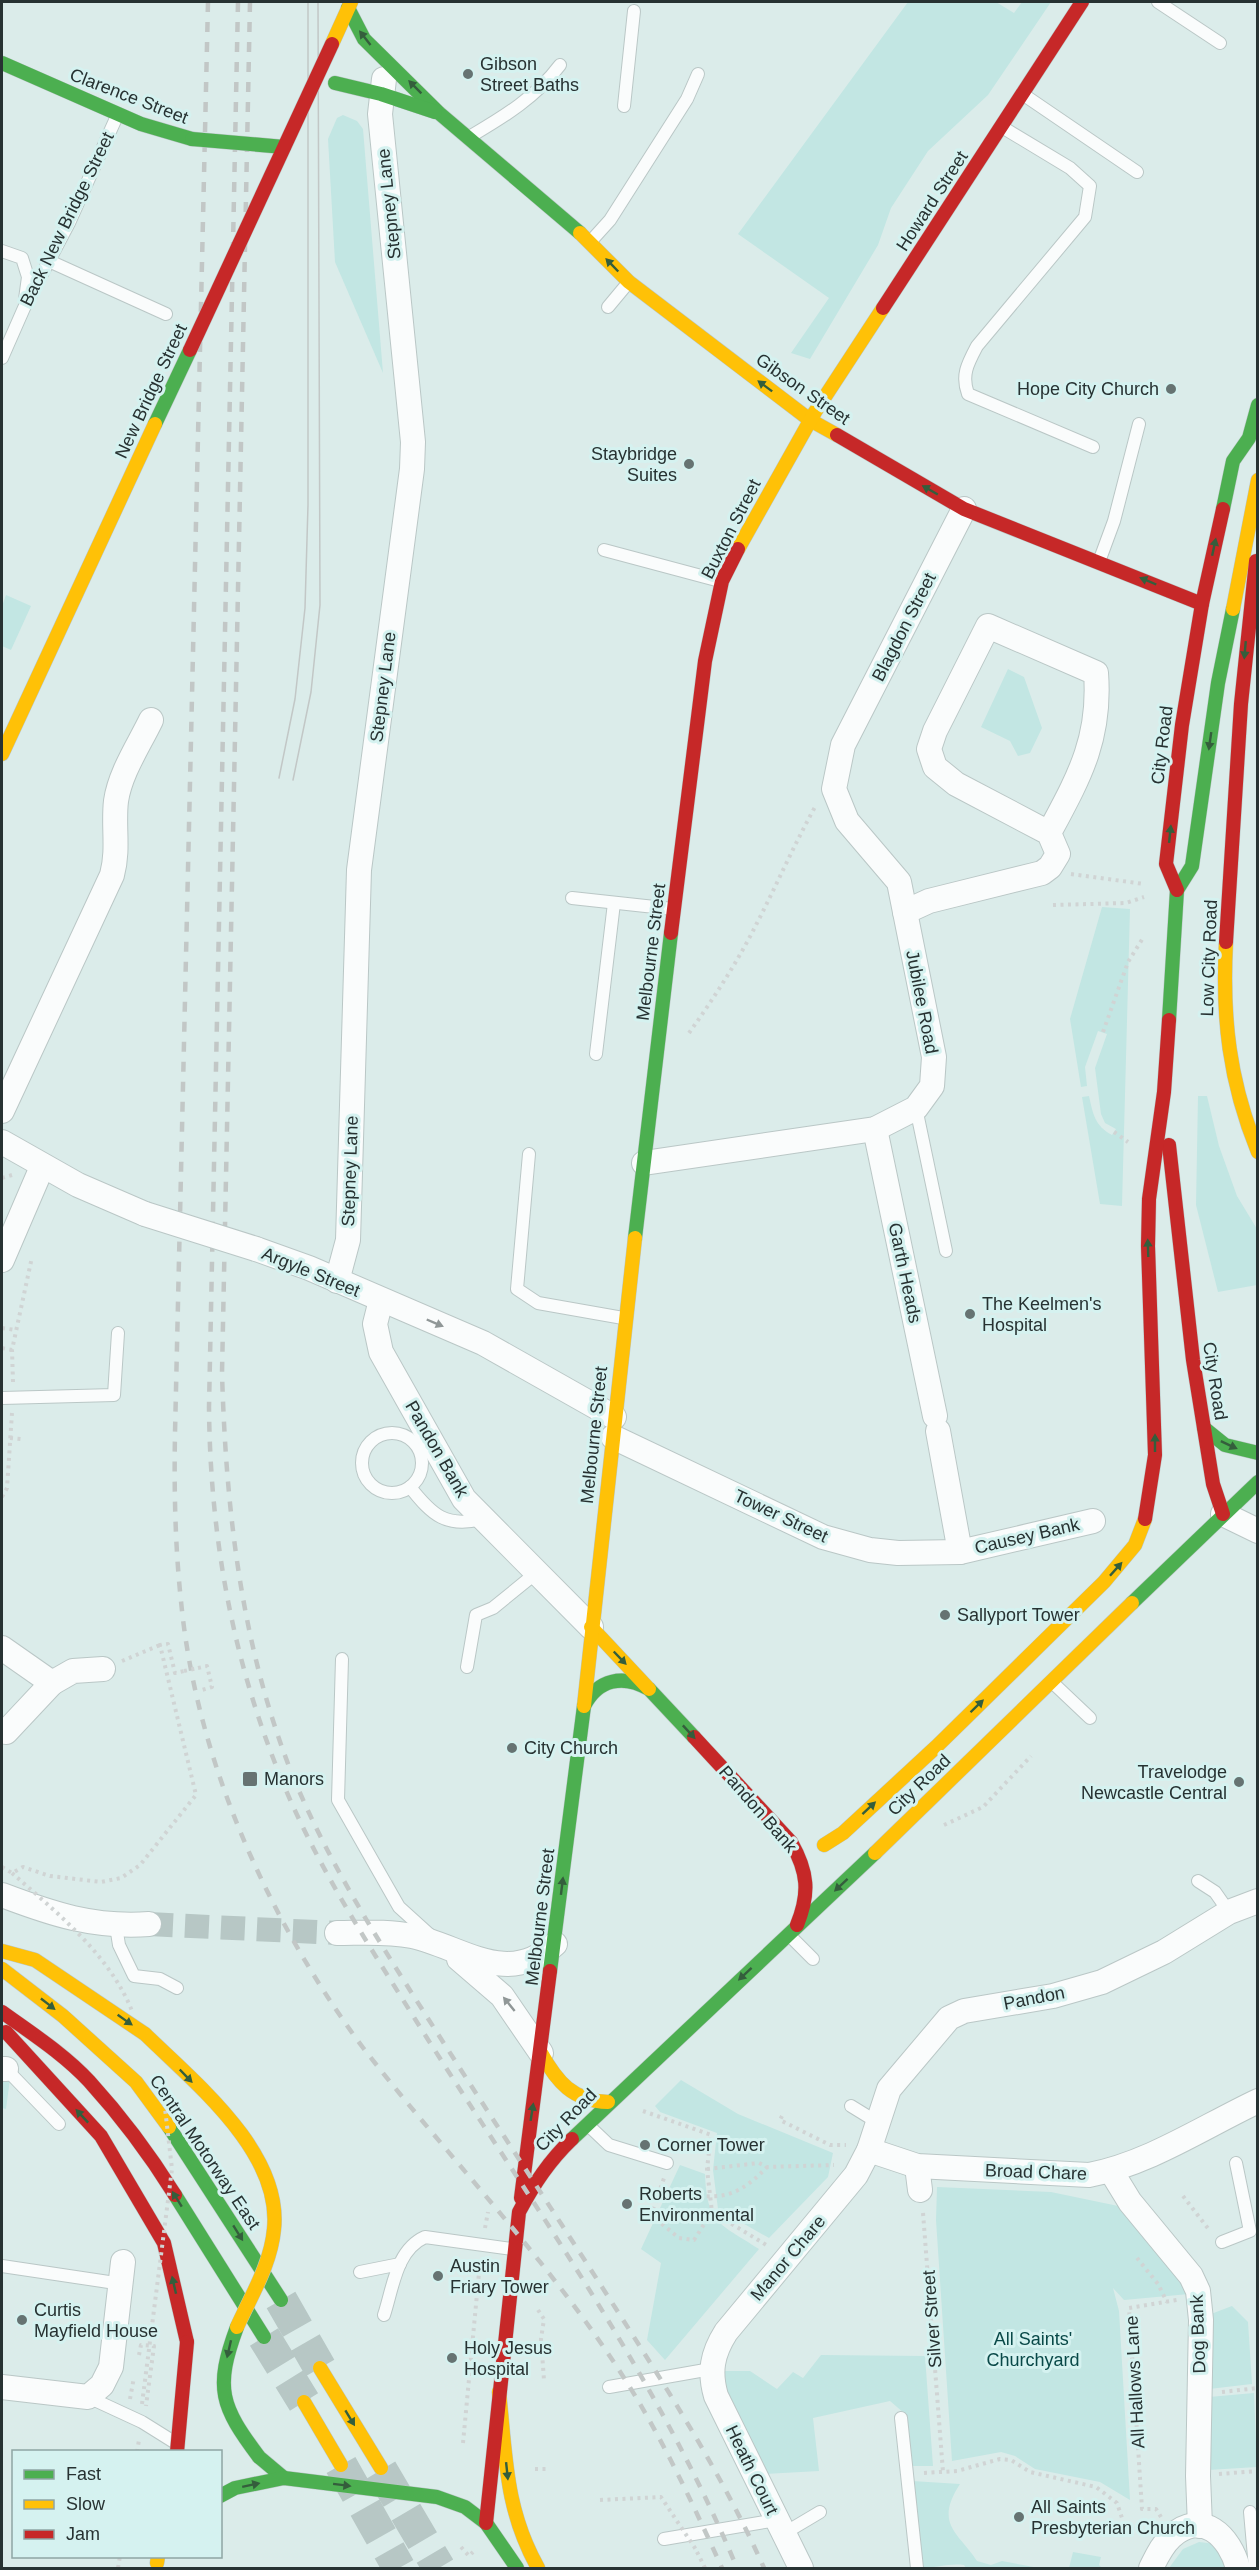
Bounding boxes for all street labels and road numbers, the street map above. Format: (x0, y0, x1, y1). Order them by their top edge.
street label: Clarence Street (67, 64, 191, 128)
street label: Back New Bridge Street (16, 129, 118, 309)
street label: Howard Street (892, 147, 972, 255)
street label: Stepney Lane (373, 148, 405, 260)
street label: New Bridge Street (111, 321, 191, 461)
street label: Gibson Street (752, 349, 854, 429)
street label: Buxton Street (697, 476, 765, 582)
street label: Blagdon Street (868, 569, 940, 685)
street label: Stepney Lane (366, 631, 400, 743)
street label: City Road (1147, 705, 1177, 785)
street label: Melbourne Street (633, 882, 669, 1022)
street label: Low City Road (1197, 899, 1221, 1017)
street label: Jubilee Road (902, 949, 942, 1055)
street label: Stepney Lane (338, 1115, 362, 1227)
street label: Garth Heads (885, 1221, 925, 1325)
street label: Argyle Street (259, 1243, 363, 1301)
street label: City Road (1199, 1340, 1231, 1422)
street label: Melbourne Street (577, 1365, 611, 1505)
street label: Pandon Bank (401, 1397, 473, 1502)
street label: Tower Street (731, 1486, 831, 1546)
street label: Causey Bank (973, 1514, 1082, 1558)
street label: City Road (884, 1750, 954, 1820)
street label: Pandon Bank (715, 1762, 802, 1857)
street label: Melbourne Street (522, 1847, 558, 1987)
street label: Pandon (1002, 1982, 1066, 2014)
street label: Central Motorway East (146, 2071, 264, 2233)
street label: City Road (531, 2085, 601, 2155)
street label: Broad Chare (985, 2160, 1087, 2184)
street label: Manor Chare (747, 2211, 829, 2305)
street label: Silver Street (919, 2269, 945, 2369)
street label: Dog Bank (1187, 2293, 1209, 2374)
street label: All Hallows Lane (1122, 2315, 1148, 2449)
street label: Heath Court (722, 2422, 782, 2518)

